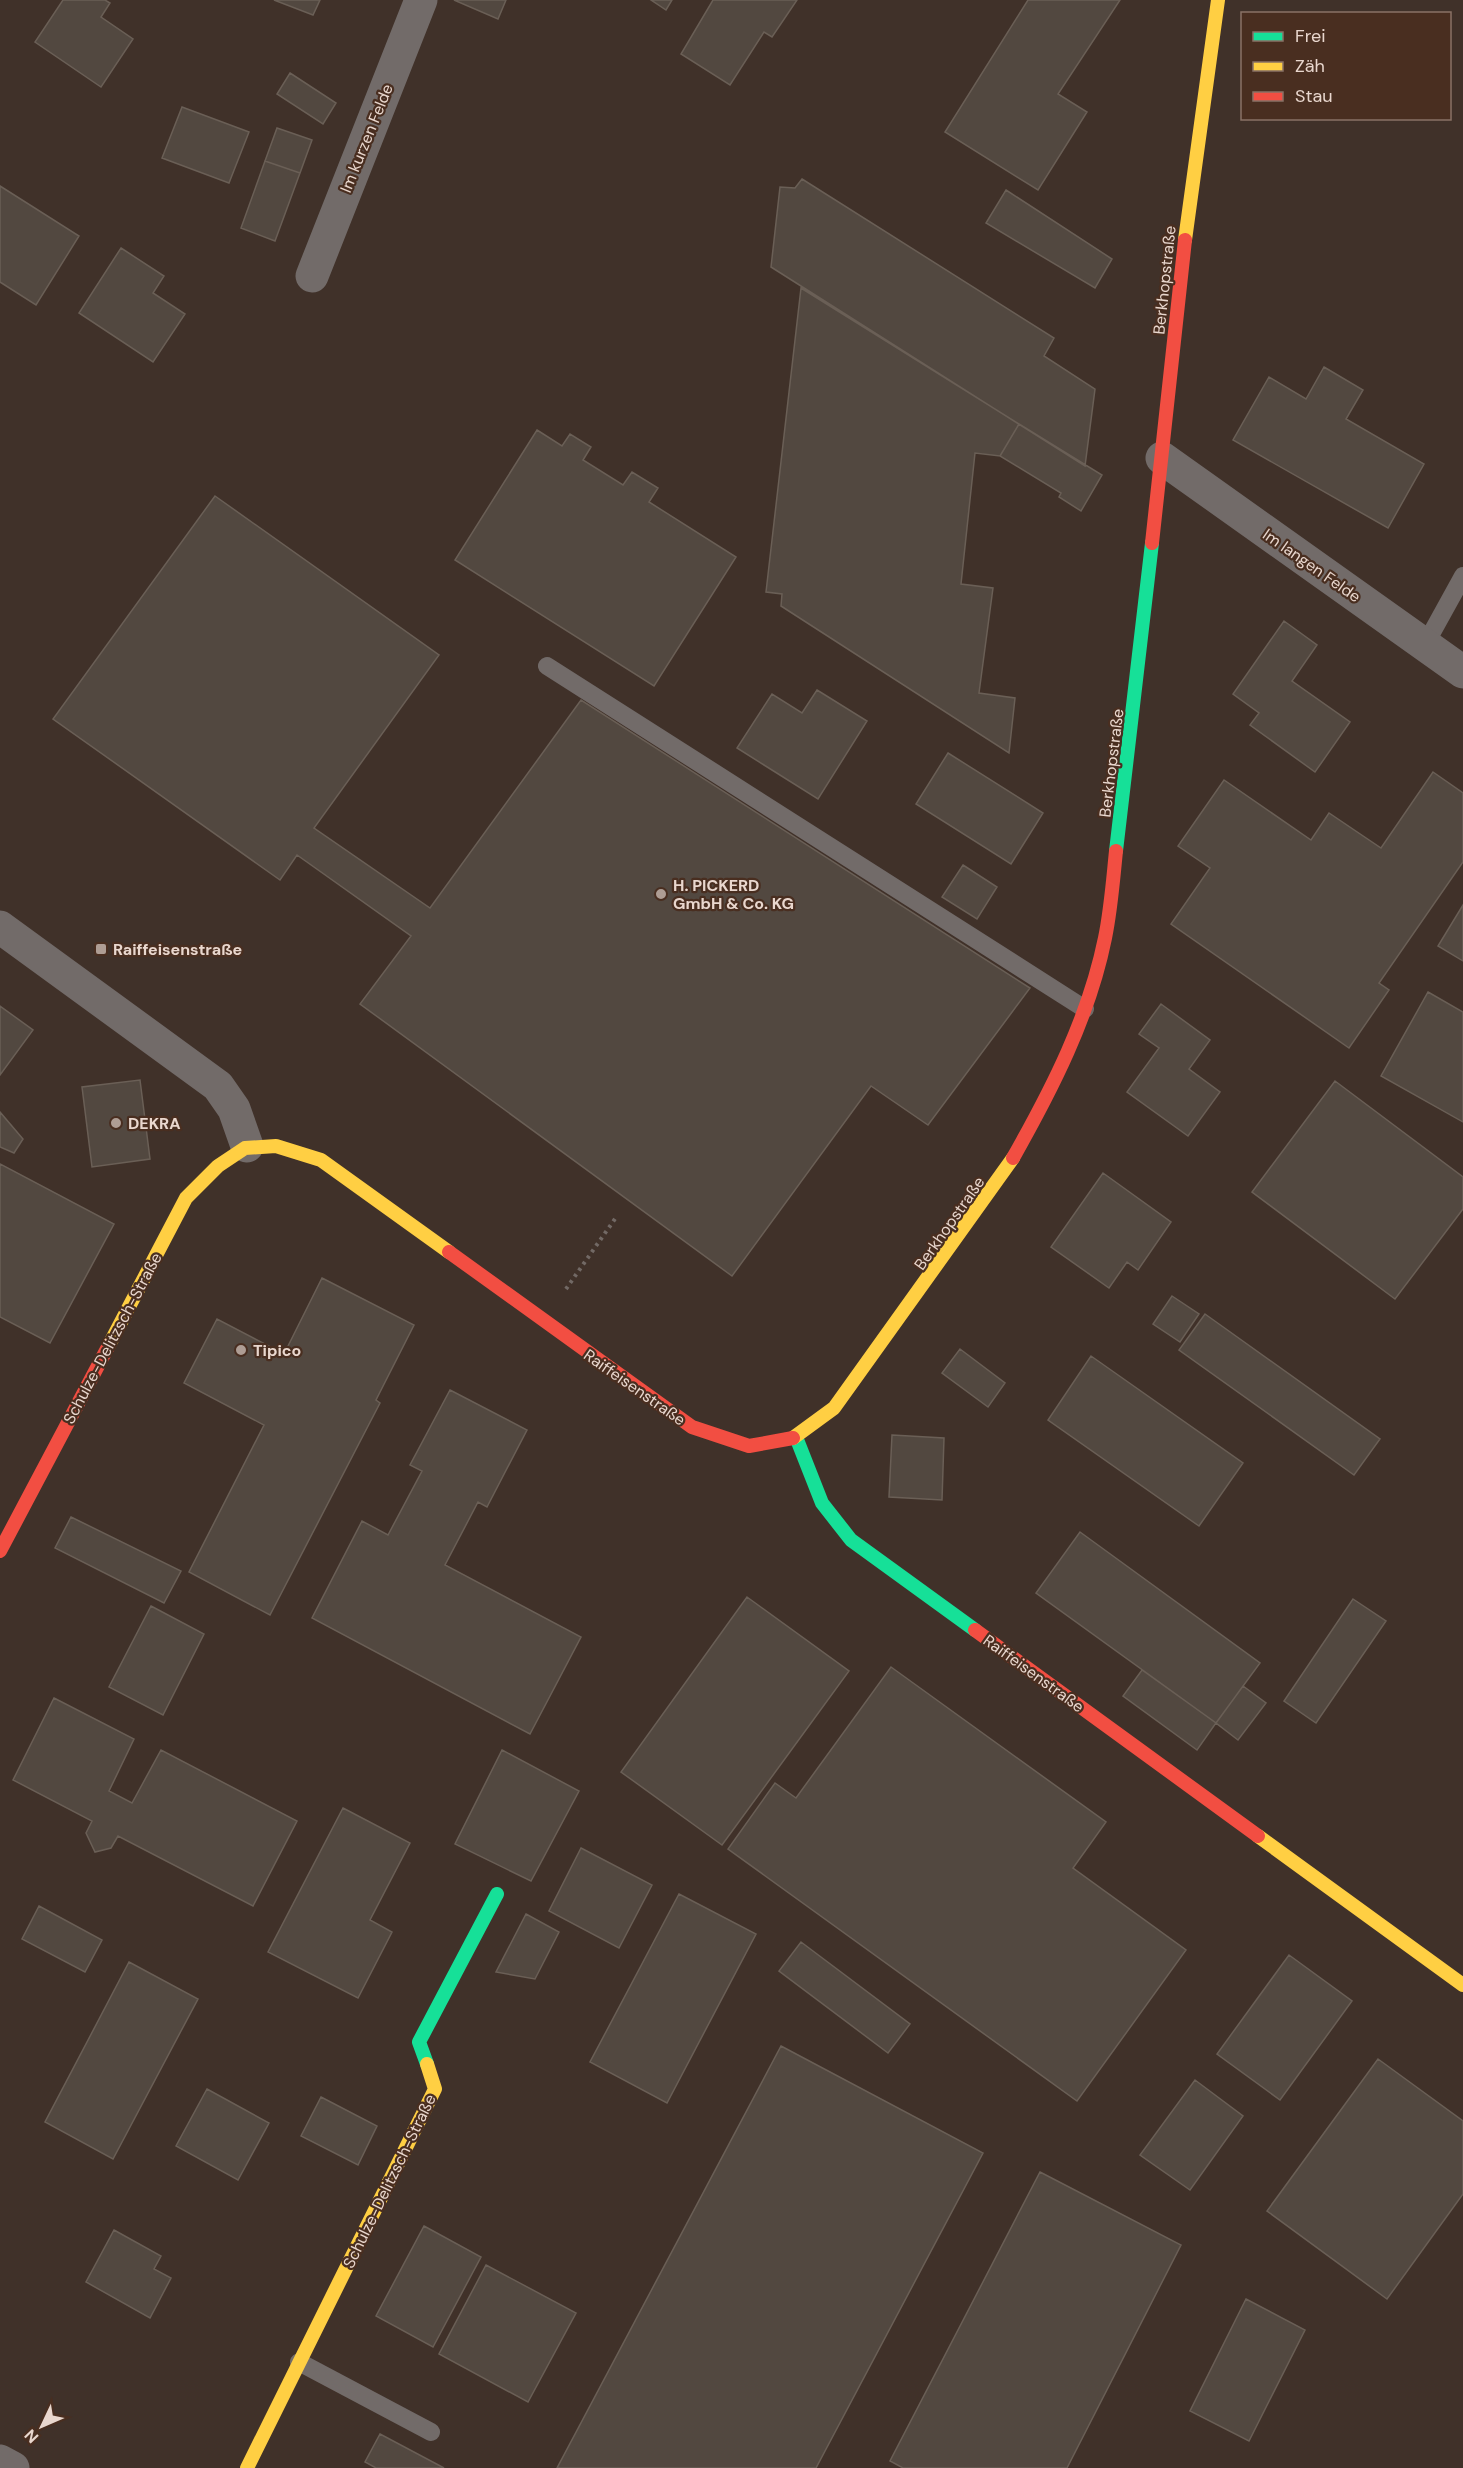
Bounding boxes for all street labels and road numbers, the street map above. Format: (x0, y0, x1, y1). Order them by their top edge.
street label: Im kurzen Felde (335, 81, 398, 196)
street label: Berkhopstraße (1148, 225, 1181, 336)
street label: Im langen Felde (1259, 524, 1365, 607)
street label: Berkhopstraße (1094, 707, 1129, 819)
street label: Berkhopstraße (909, 1172, 989, 1274)
street label: Schulze-Delitzsch-Straße (58, 1249, 167, 1428)
street label: Raiffeisenstraße (580, 1344, 690, 1430)
street label: Raiffeisenstraße (979, 1630, 1088, 1717)
street label: Schulze-Delitzsch-Straße (338, 2091, 441, 2272)

